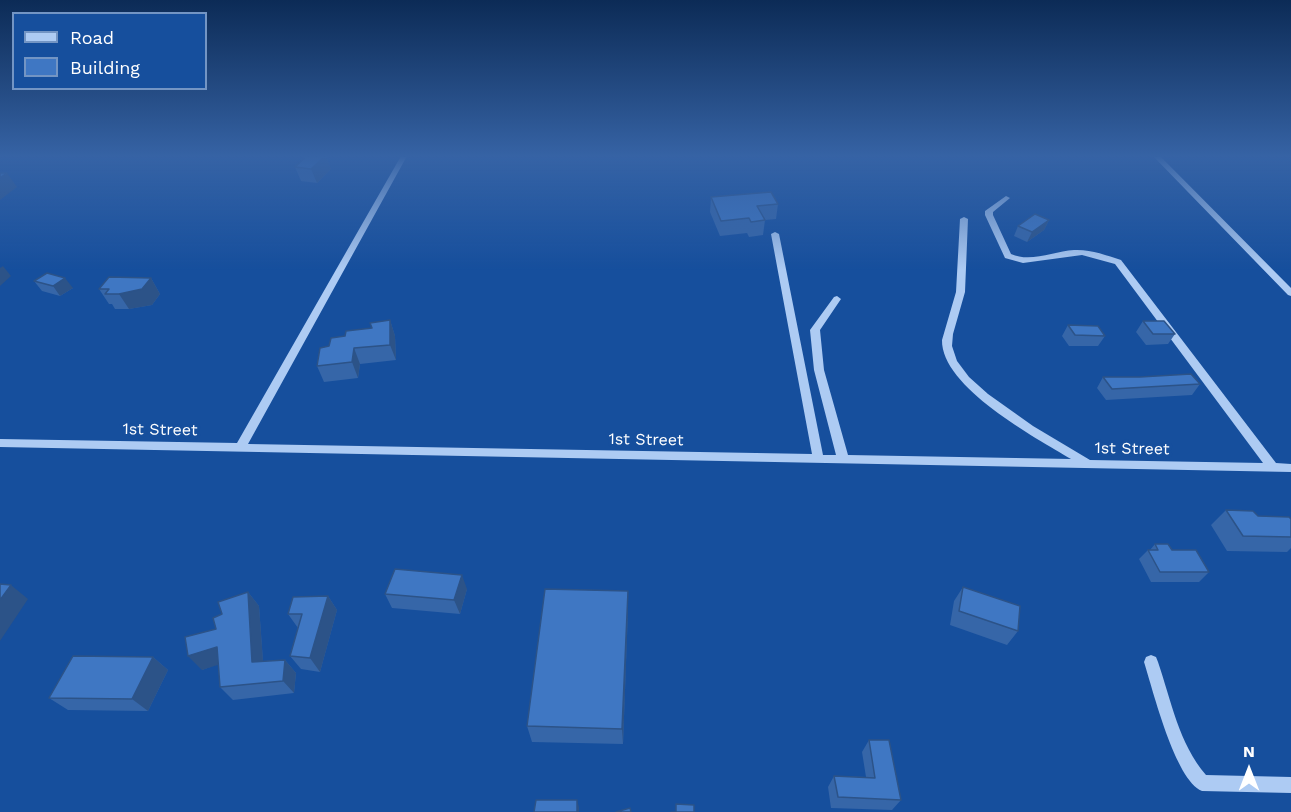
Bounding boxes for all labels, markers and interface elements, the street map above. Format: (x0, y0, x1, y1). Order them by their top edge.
legend (12, 12, 207, 90)
text: Road (70, 27, 114, 48)
text: Building (70, 57, 140, 78)
street label: 1st Street (122, 420, 198, 440)
street label: 1st Street (608, 430, 684, 450)
street label: 1st Street (1094, 439, 1170, 459)
north arrow (1219, 740, 1279, 800)
text: N (1243, 742, 1255, 761)

